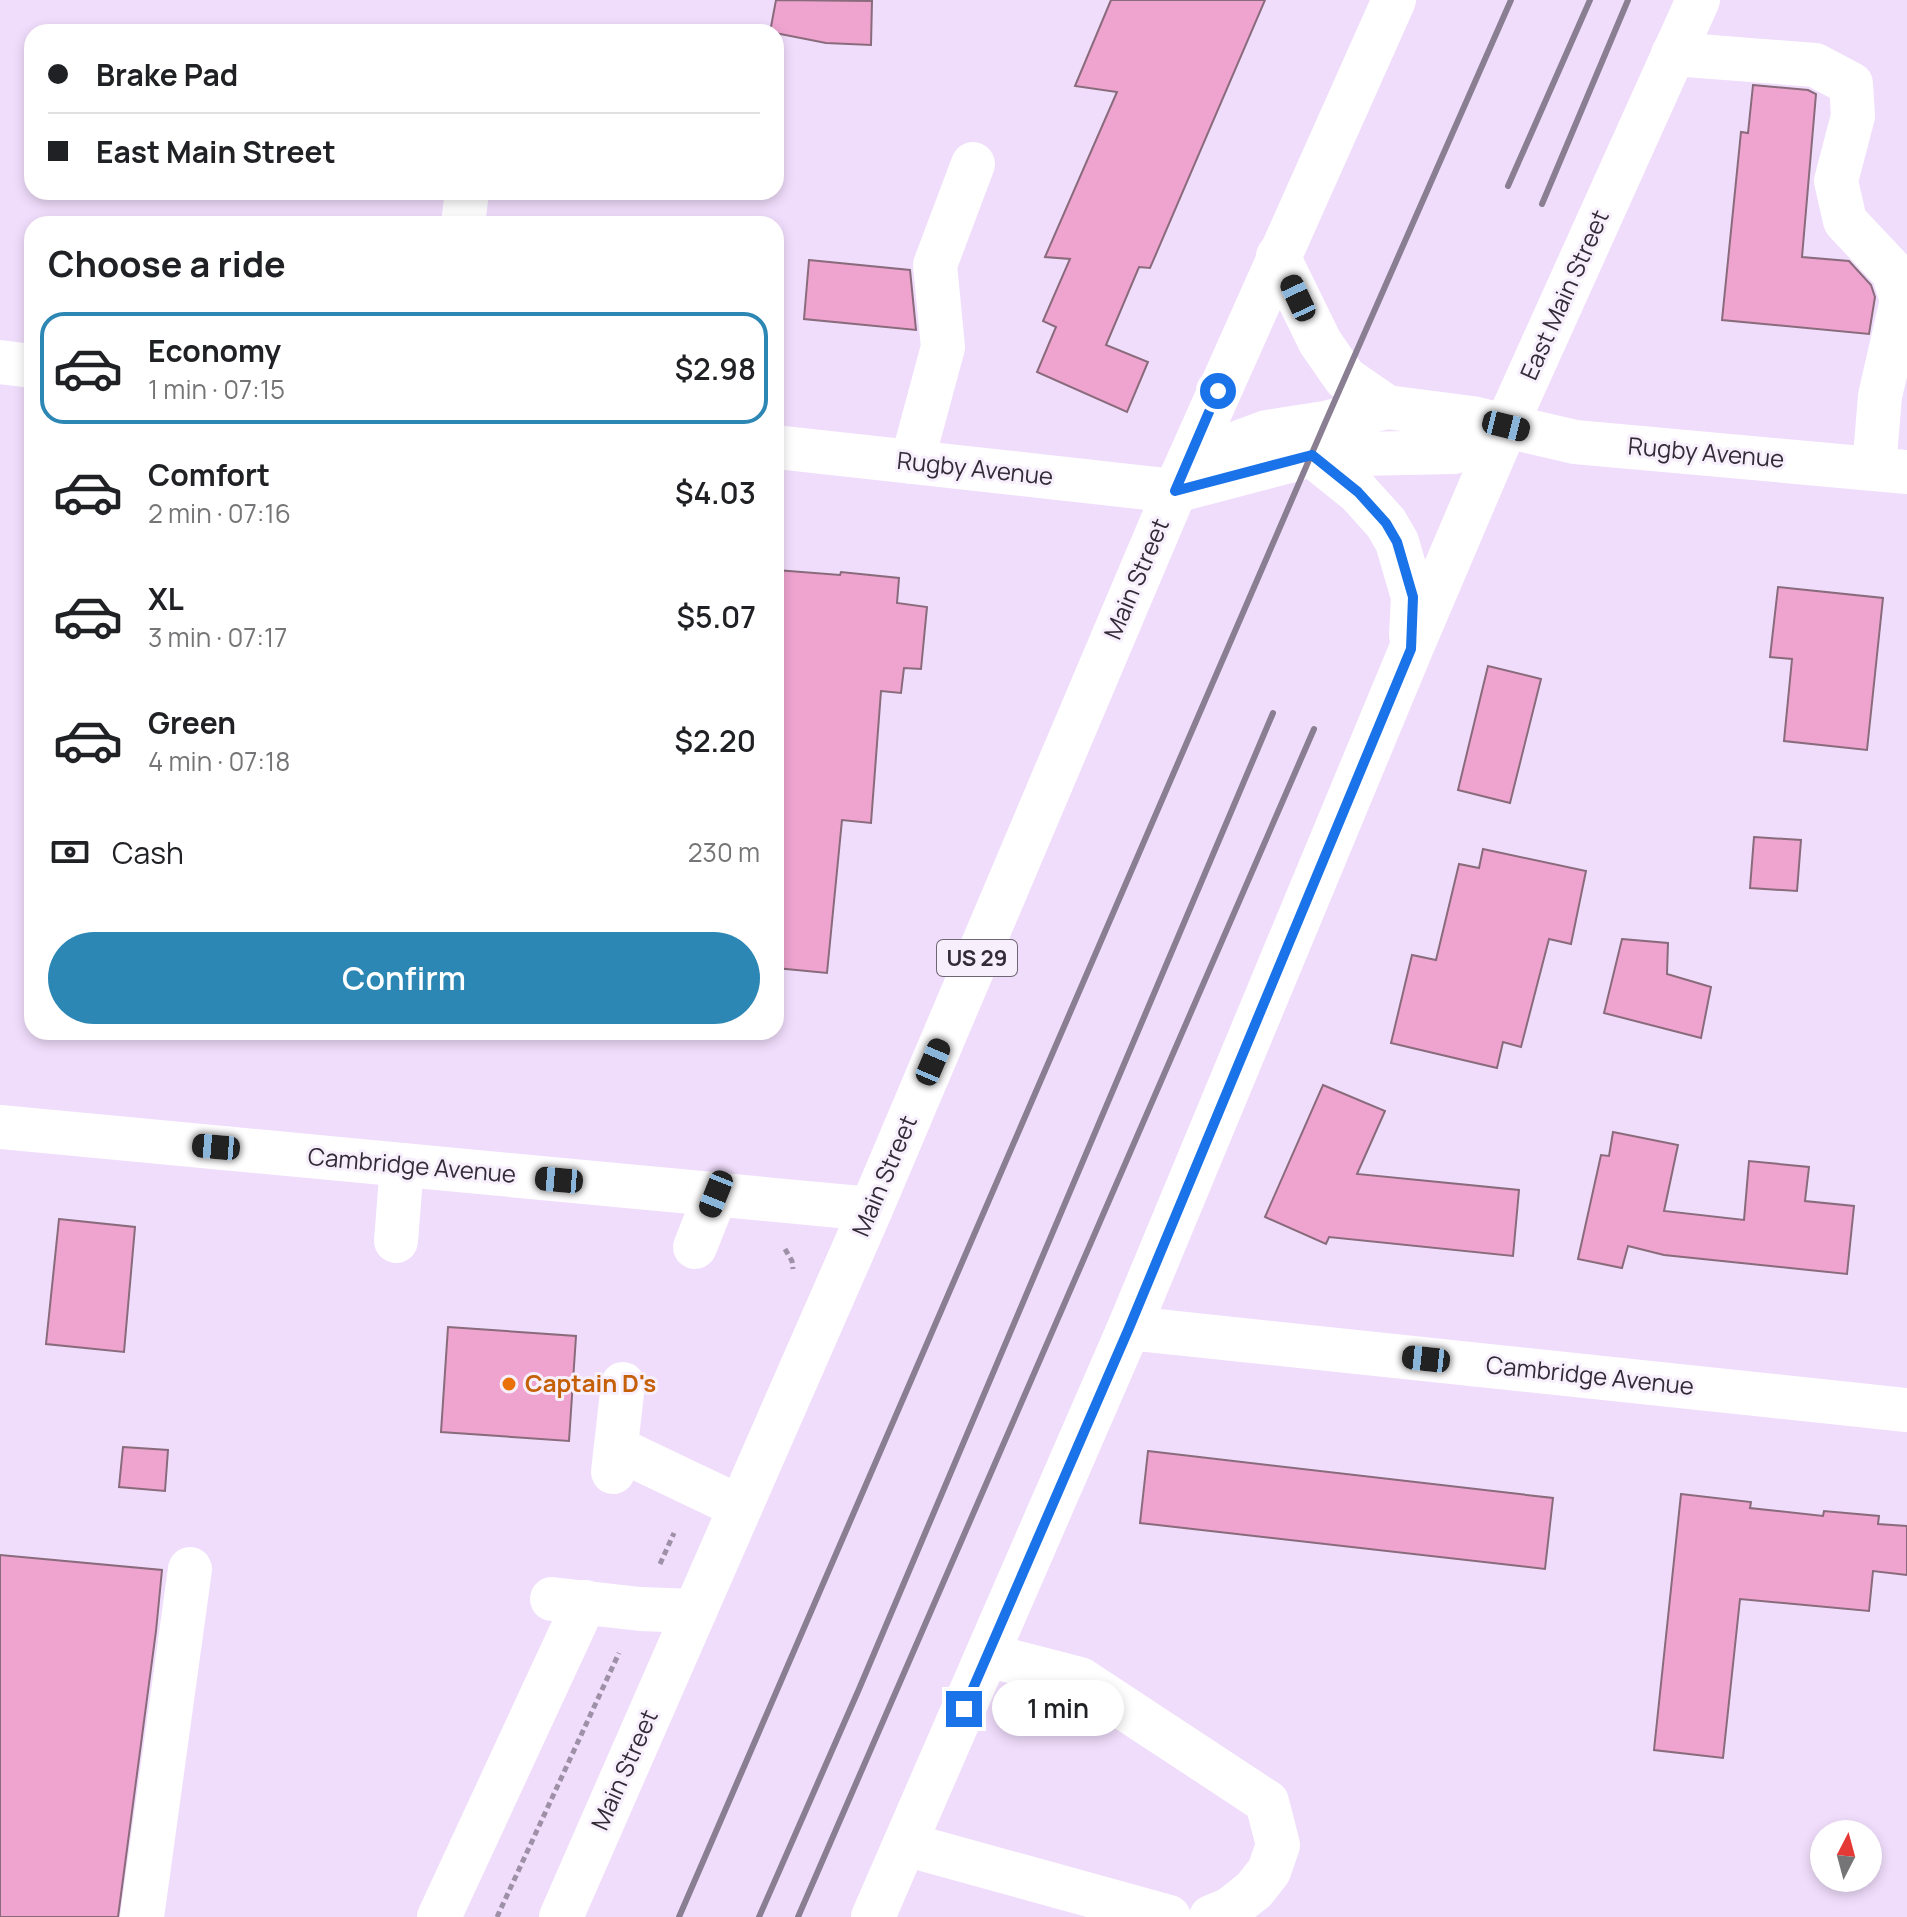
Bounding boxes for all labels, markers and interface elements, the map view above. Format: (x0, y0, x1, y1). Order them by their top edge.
text: Brake Pad (96, 54, 238, 95)
text: East Main Street (96, 131, 336, 172)
street label: East Main Street (1511, 204, 1616, 385)
text: Choose a ride (48, 239, 286, 288)
car (1277, 271, 1319, 325)
text: Economy (148, 330, 281, 371)
icon: car (52, 332, 124, 404)
text: $2.98 (675, 348, 756, 389)
text: 1 min · 07:15 (148, 371, 285, 407)
route start (1200, 373, 1236, 409)
car (1480, 409, 1532, 443)
street label: Rugby Avenue (1627, 428, 1786, 475)
street label: Rugby Avenue (895, 443, 1055, 492)
text: Comfort (148, 454, 270, 495)
icon: car (52, 456, 124, 528)
text: $4.03 (675, 472, 756, 513)
text: 2 min · 07:16 (148, 495, 291, 531)
street label: Main Street (1095, 513, 1176, 644)
text: XL (148, 578, 184, 619)
icon: car (52, 580, 124, 652)
text: $5.07 (676, 596, 756, 637)
text: 3 min · 07:17 (148, 619, 287, 655)
text: Green (148, 702, 236, 743)
icon: car (52, 704, 124, 776)
text: $2.20 (674, 720, 756, 761)
text: 4 min · 07:18 (148, 743, 290, 779)
icon: cash (48, 830, 92, 874)
text: Cash (112, 832, 184, 873)
text: 230 m (688, 834, 760, 870)
button: Confirm (48, 932, 760, 1024)
road number: US 29 (937, 940, 1017, 976)
car (913, 1035, 953, 1089)
street label: Main Street (843, 1110, 924, 1241)
car (191, 1133, 241, 1161)
street label: Cambridge Avenue (307, 1139, 518, 1190)
car (534, 1166, 584, 1194)
car (696, 1167, 736, 1221)
car (1401, 1345, 1451, 1373)
street label: Cambridge Avenue (1485, 1347, 1696, 1402)
place label: Captain D's (525, 1366, 656, 1399)
marker: Captain D's (500, 1375, 518, 1393)
callout: 1 min (992, 1681, 1124, 1737)
text: 1 min (1027, 1690, 1089, 1726)
route end (946, 1691, 982, 1727)
street label: Main Street (582, 1704, 665, 1835)
north arrow (1810, 1820, 1882, 1892)
map controls (1810, 1820, 1882, 1892)

